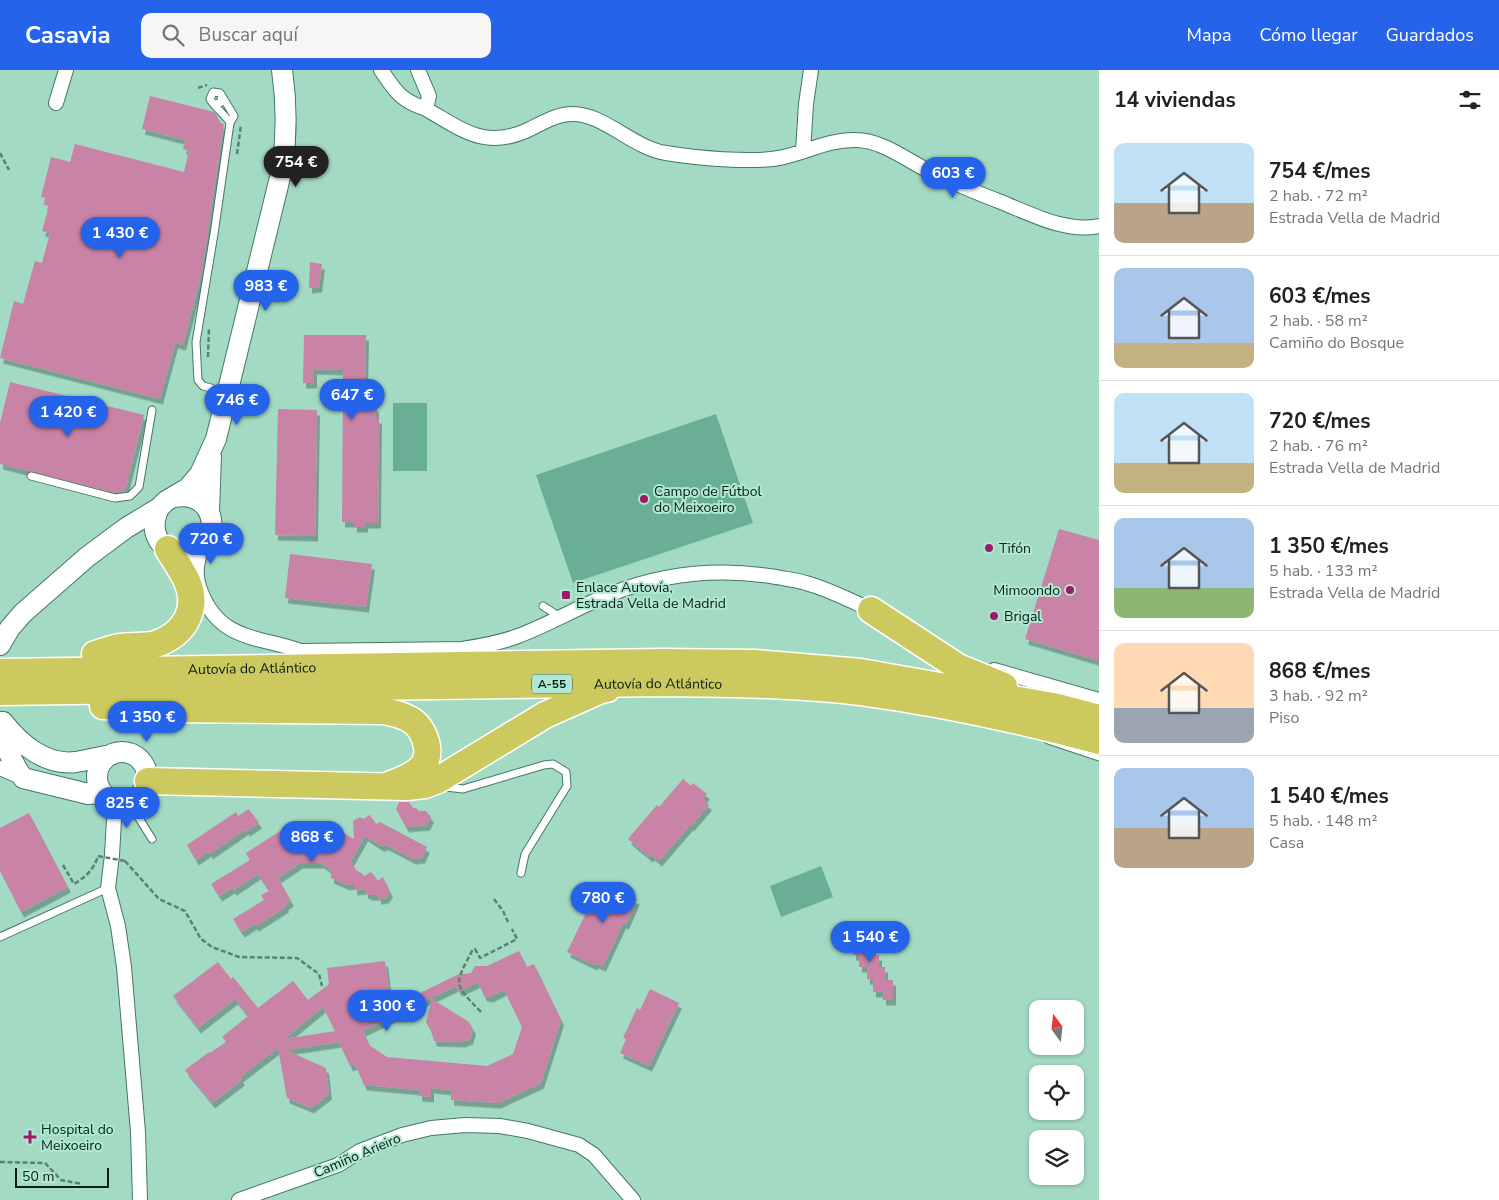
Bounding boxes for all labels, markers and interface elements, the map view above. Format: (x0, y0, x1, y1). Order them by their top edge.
search box (141, 13, 491, 58)
text: Casavia (25, 19, 111, 51)
icon: search (159, 21, 187, 49)
text: Buscar aquí (199, 22, 298, 48)
text: Mapa (1187, 23, 1232, 47)
text: Cómo llegar (1260, 23, 1358, 47)
text: Guardados (1386, 23, 1474, 47)
text: 14 viviendas (1114, 86, 1236, 114)
icon: filters (1456, 86, 1484, 114)
pin: 754 € (261, 146, 331, 188)
text: 754 € (275, 151, 317, 173)
pin: 603 € (918, 156, 988, 199)
text: 754 €/mes (1269, 157, 1370, 185)
text: 603 € (932, 162, 974, 184)
icon: home (1154, 163, 1214, 223)
text: 2 hab. · 72 m² (1269, 185, 1368, 207)
text: Estrada Vella de Madrid (1269, 207, 1440, 229)
pin: 1 430 € (74, 216, 166, 259)
text: 1 430 € (92, 222, 148, 244)
pin: 983 € (231, 270, 301, 312)
text: 983 € (245, 275, 287, 297)
text: 603 €/mes (1269, 282, 1370, 310)
icon: home (1154, 288, 1214, 348)
text: 2 hab. · 58 m² (1269, 310, 1368, 332)
text: Camiño do Bosque (1269, 332, 1404, 354)
pin: 647 € (317, 378, 387, 421)
pin: 746 € (202, 384, 272, 426)
text: 647 € (331, 384, 373, 406)
text: 746 € (216, 389, 258, 411)
pin: 1 420 € (22, 396, 114, 438)
text: 1 420 € (40, 401, 96, 423)
text: 720 €/mes (1269, 407, 1370, 435)
icon: home (1154, 413, 1214, 473)
text: 2 hab. · 76 m² (1269, 435, 1368, 457)
text: Estrada Vella de Madrid (1269, 457, 1440, 479)
place label: Campo de Fútbol do Meixoeiro (654, 482, 763, 517)
marker: Campo de Fútbol do Meixoeiro (638, 493, 650, 505)
pin: 720 € (176, 522, 246, 565)
text: 720 € (190, 528, 232, 550)
text: 1 350 €/mes (1269, 532, 1389, 560)
icon: home (1154, 538, 1214, 598)
place label: Tifón (999, 539, 1031, 558)
marker: Tifón (983, 542, 995, 554)
text: 5 hab. · 133 m² (1269, 560, 1377, 582)
place label: Enlace Autovía, Estrada Vella de Madrid (576, 578, 726, 613)
place label: Mimoondo (993, 581, 1060, 600)
text: Estrada Vella de Madrid (1269, 582, 1440, 604)
marker: Mimoondo (1064, 584, 1076, 596)
marker: Enlace Autovía, Estrada Vella de Madrid (560, 589, 572, 601)
place label: Brigal (1004, 607, 1042, 626)
marker: Brigal (988, 610, 1000, 622)
text: 868 €/mes (1269, 657, 1370, 685)
street label: Autovía do Atlántico (188, 658, 317, 679)
icon: home (1154, 663, 1214, 723)
road number: A-55 (532, 674, 572, 694)
street label: Autovía do Atlántico (594, 674, 723, 694)
text: 3 hab. · 92 m² (1269, 685, 1368, 707)
pin: 1 350 € (101, 700, 193, 743)
text: 1 350 € (119, 706, 175, 728)
text: Piso (1269, 707, 1299, 729)
text: 1 540 €/mes (1269, 782, 1389, 810)
pin: 825 € (92, 786, 162, 829)
icon: home (1154, 788, 1214, 848)
text: 825 € (106, 792, 148, 814)
text: 5 hab. · 148 m² (1269, 810, 1377, 832)
pin: 868 € (277, 820, 347, 863)
text: 868 € (291, 826, 333, 848)
text: Casa (1269, 832, 1304, 854)
pin: 780 € (568, 882, 638, 924)
text: 780 € (582, 887, 624, 909)
pin: 1 540 € (824, 920, 916, 963)
text: 1 540 € (842, 926, 898, 948)
pin: 1 300 € (341, 990, 433, 1032)
text: 1 300 € (359, 995, 415, 1017)
north arrow (1029, 1000, 1084, 1055)
map controls (1029, 1000, 1084, 1185)
button: locate (1029, 1065, 1084, 1120)
place label: Hospital do Meixoeiro (41, 1120, 114, 1155)
street label: Camiño Arieiro (311, 1128, 404, 1182)
marker: Hospital do Meixoeiro (23, 1130, 37, 1144)
button: layers (1029, 1130, 1084, 1185)
scale bar (15, 1165, 109, 1188)
text: 50 m (22, 1167, 54, 1186)

